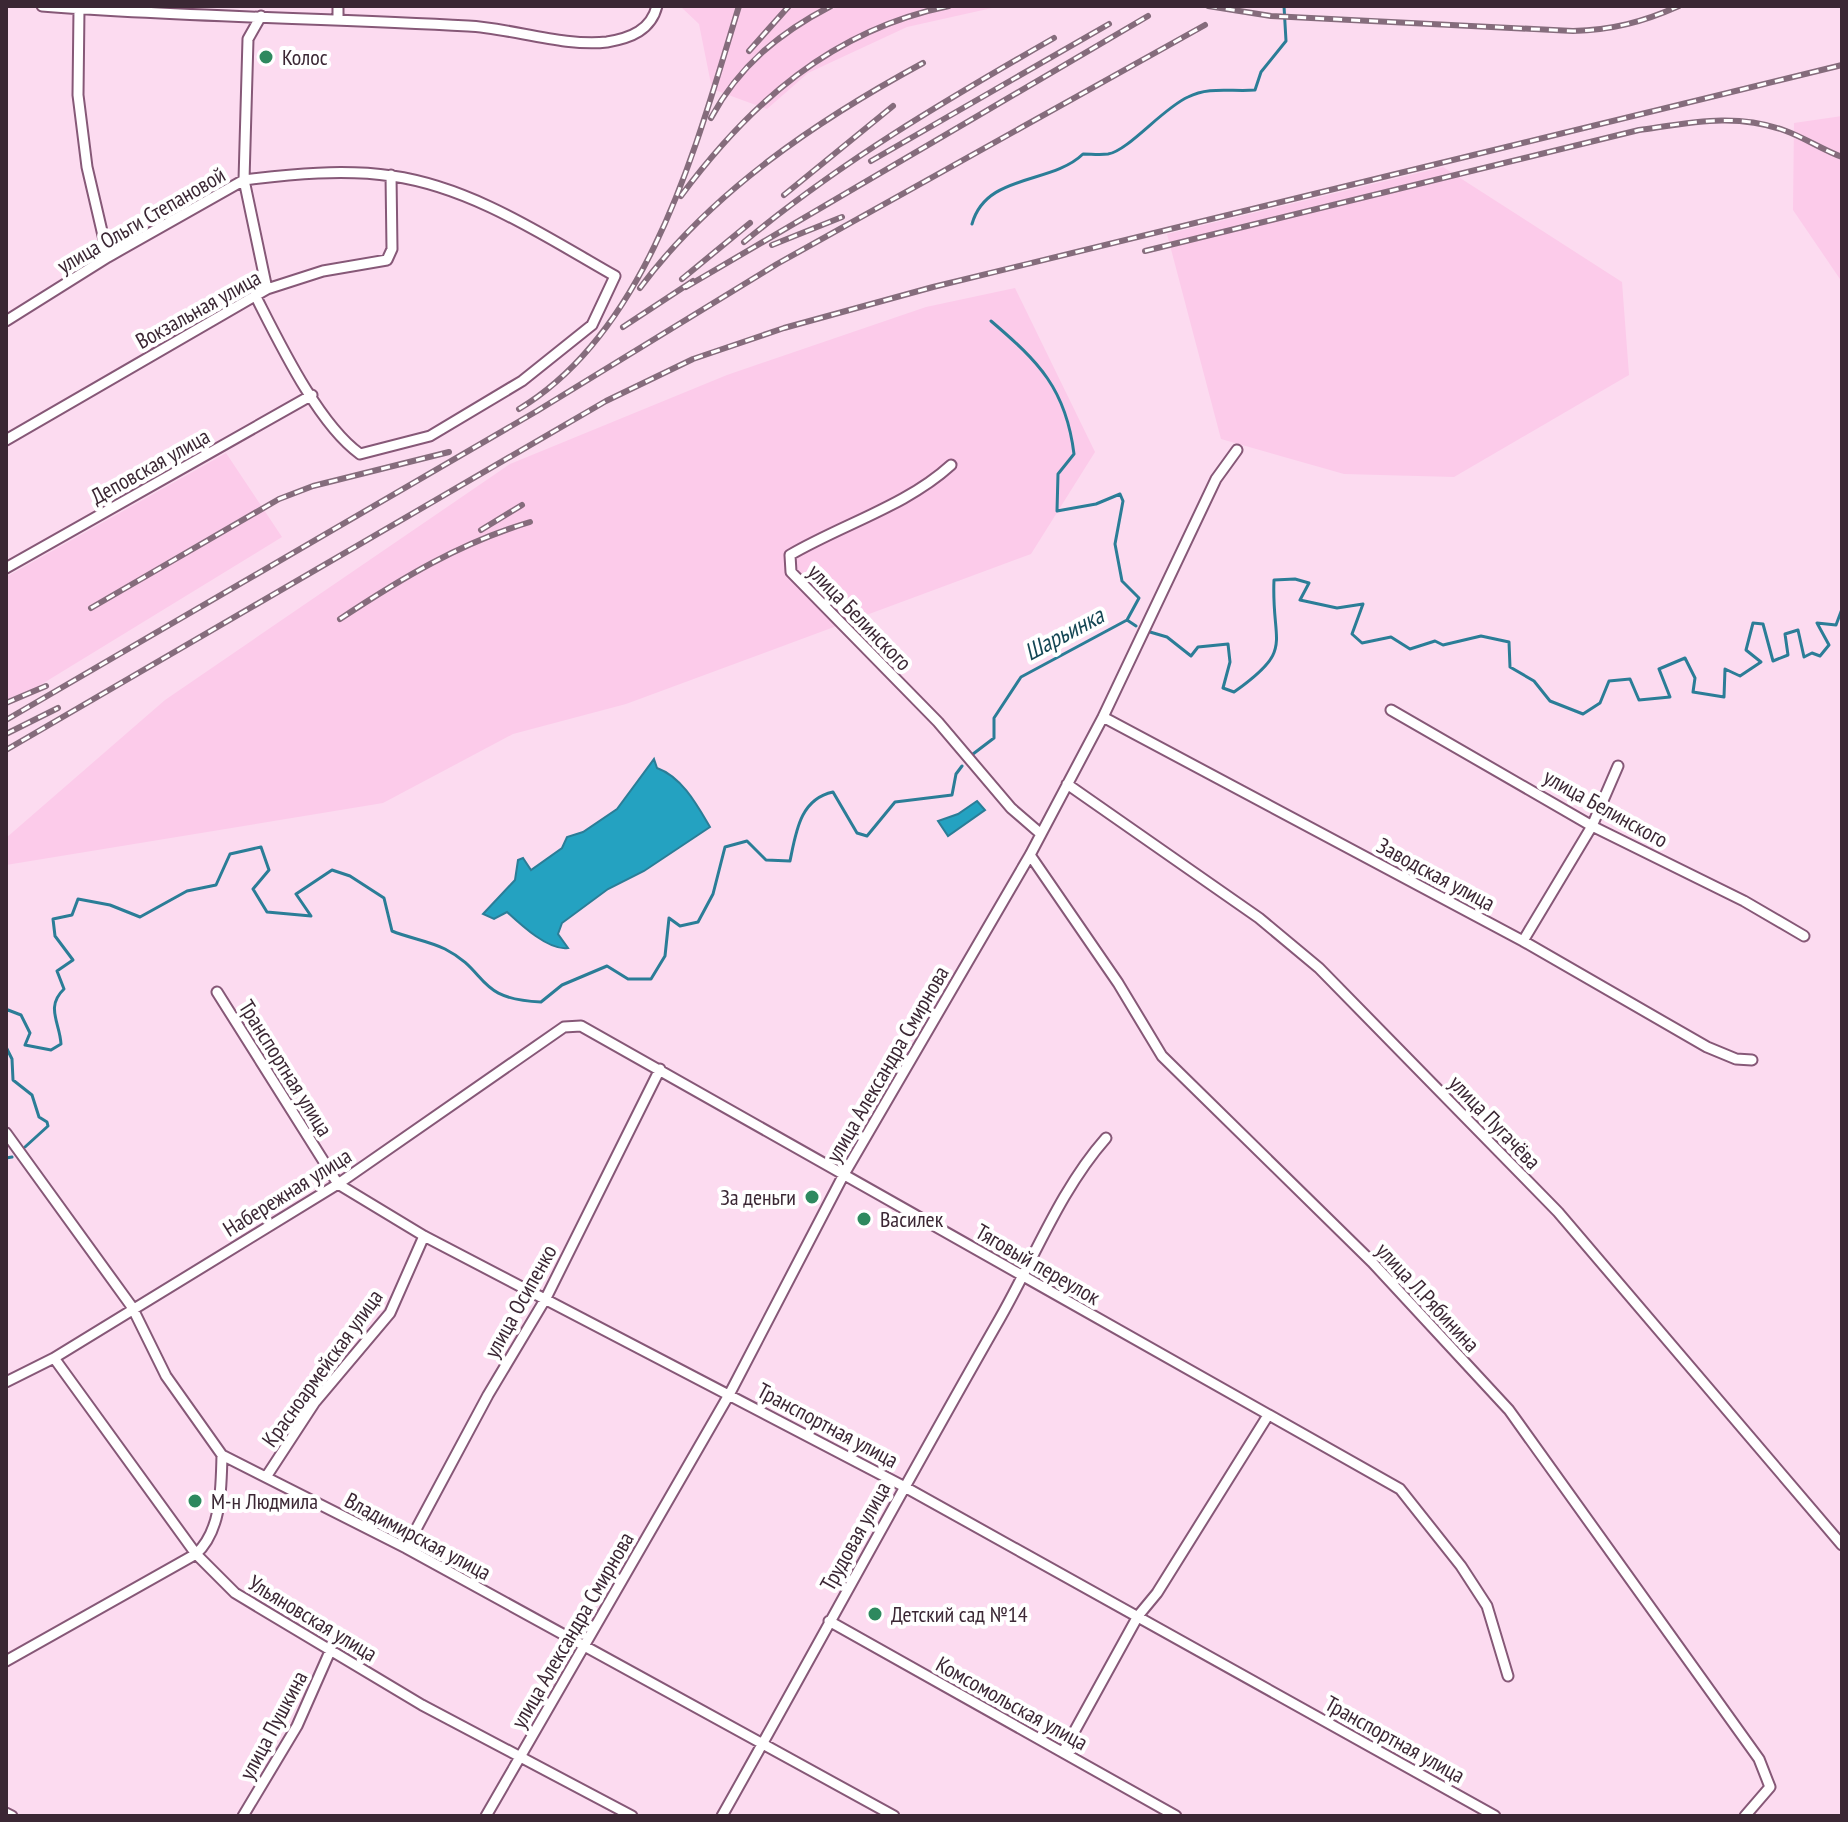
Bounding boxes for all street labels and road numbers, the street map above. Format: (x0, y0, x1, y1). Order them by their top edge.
street label: улица Ольги Степановой (52, 160, 230, 280)
street label: Вокзальная улица (131, 263, 265, 355)
street label: Деповская улица (86, 422, 214, 510)
street label: улица Белинского (802, 558, 918, 676)
street label: улица Белинского (1539, 762, 1673, 854)
street label: Заводская улица (1372, 831, 1500, 917)
street label: улица Александра Смирнова (819, 961, 955, 1167)
street label: Транспортная улица (233, 995, 339, 1141)
street label: улица Пугачёва (1443, 1069, 1547, 1175)
street label: Набережная улица (218, 1141, 356, 1243)
street label: Тяговый переулок (971, 1217, 1106, 1311)
street label: улица Л.Рябинина (1370, 1236, 1486, 1358)
street label: улица Осипенко (477, 1239, 563, 1363)
street label: Красноармейская улица (255, 1284, 389, 1452)
street label: Транспортная улица (753, 1376, 903, 1474)
street label: Трудовая улица (814, 1477, 896, 1595)
street label: Владимирская улица (340, 1486, 496, 1586)
street label: улица Александра Смирнова (504, 1527, 640, 1733)
street label: Ульяновская улица (244, 1569, 382, 1667)
street label: Комсомольская улица (931, 1650, 1093, 1756)
street label: улица Пушкина (233, 1666, 313, 1784)
street label: Транспортная улица (1320, 1689, 1470, 1789)

